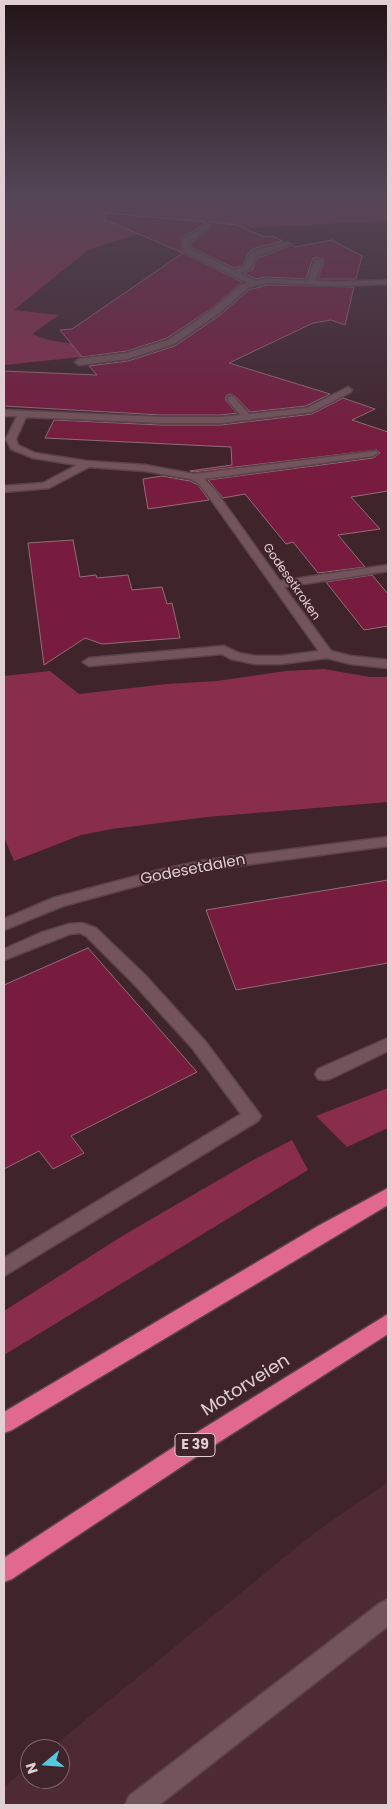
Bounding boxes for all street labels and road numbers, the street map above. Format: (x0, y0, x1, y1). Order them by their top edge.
street label: Godesetkroken (259, 541, 323, 623)
street label: Godesetdalen (139, 851, 247, 889)
street label: Motorveien (198, 1350, 294, 1422)
road number: E 39 (175, 1434, 215, 1456)

